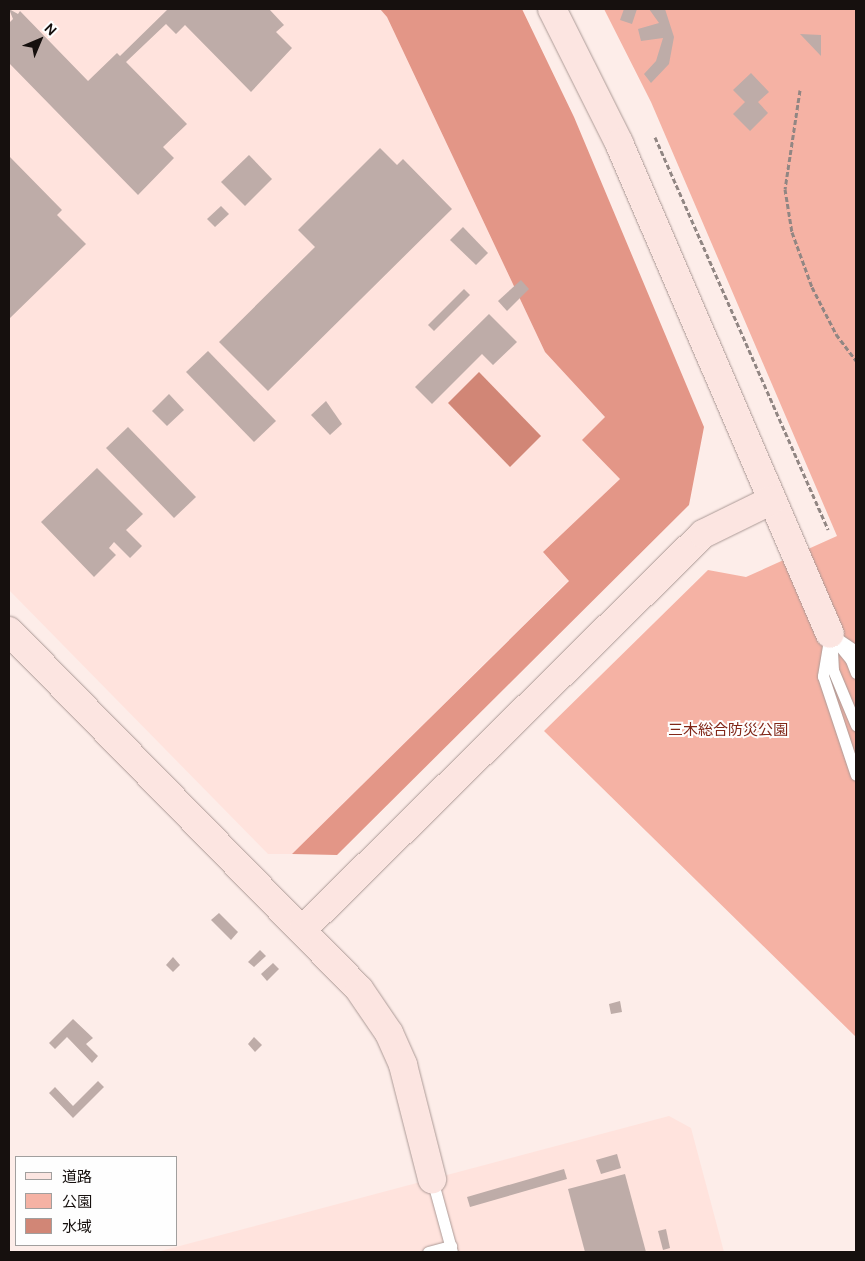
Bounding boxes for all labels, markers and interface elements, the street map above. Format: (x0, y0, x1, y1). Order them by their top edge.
north arrow (15, 15, 65, 65)
text: N (41, 19, 61, 39)
park label: 三木総合防災公園 (668, 722, 788, 740)
legend (15, 1156, 178, 1246)
text: 道路 (62, 1167, 92, 1187)
text: 公園 (62, 1192, 92, 1212)
text: 水域 (62, 1217, 92, 1237)

